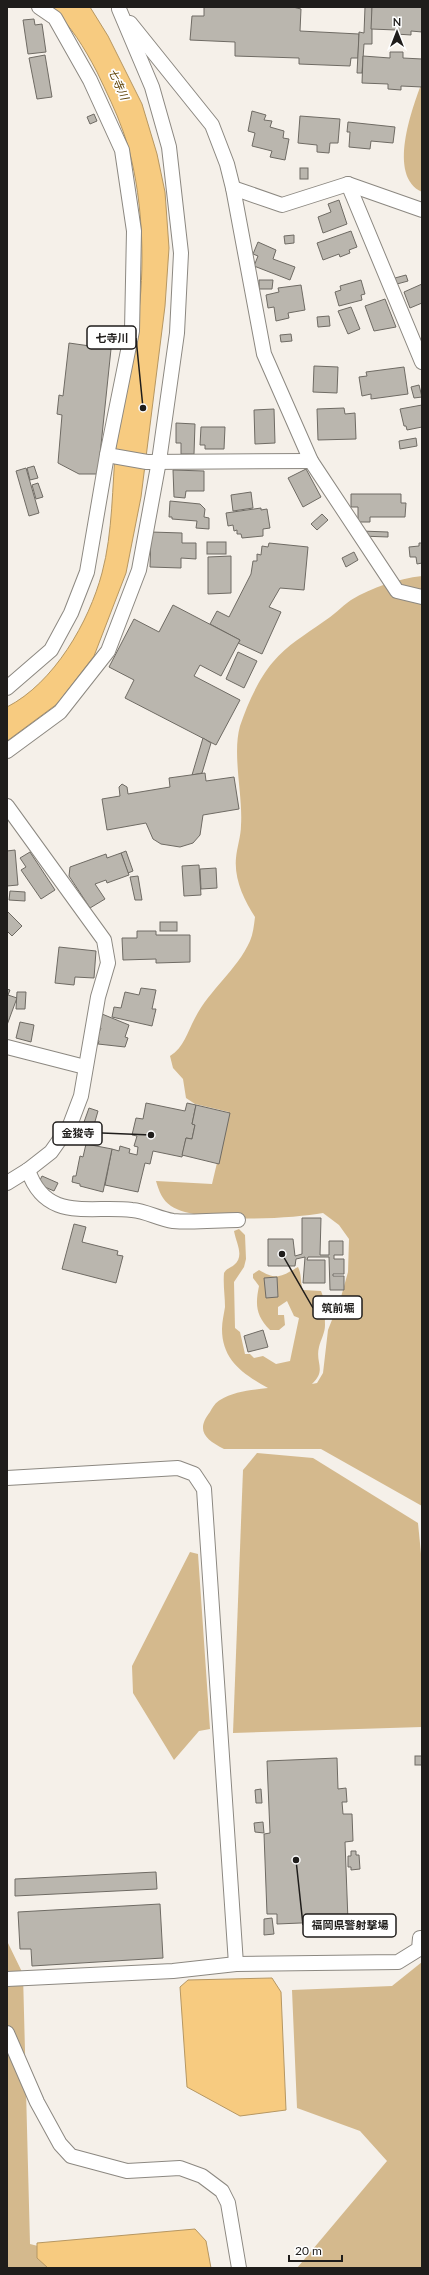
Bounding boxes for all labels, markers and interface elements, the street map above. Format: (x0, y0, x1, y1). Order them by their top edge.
north arrow (377, 12, 417, 52)
text: N (393, 15, 401, 28)
water label: 七寺川 (106, 66, 132, 103)
callout: 七寺川 (87, 326, 136, 349)
text: 七寺川 (96, 331, 129, 344)
callout: 金狻寺 (53, 1122, 102, 1145)
text: 金狻寺 (62, 1126, 95, 1139)
callout: 筑前堀 (313, 1296, 362, 1319)
text: 筑前堀 (322, 1301, 355, 1314)
callout: 福岡県警射撃場 (303, 1914, 396, 1937)
text: 福岡県警射撃場 (312, 1918, 389, 1931)
scale bar (289, 2237, 342, 2263)
text: 20 m (295, 2243, 322, 2258)

